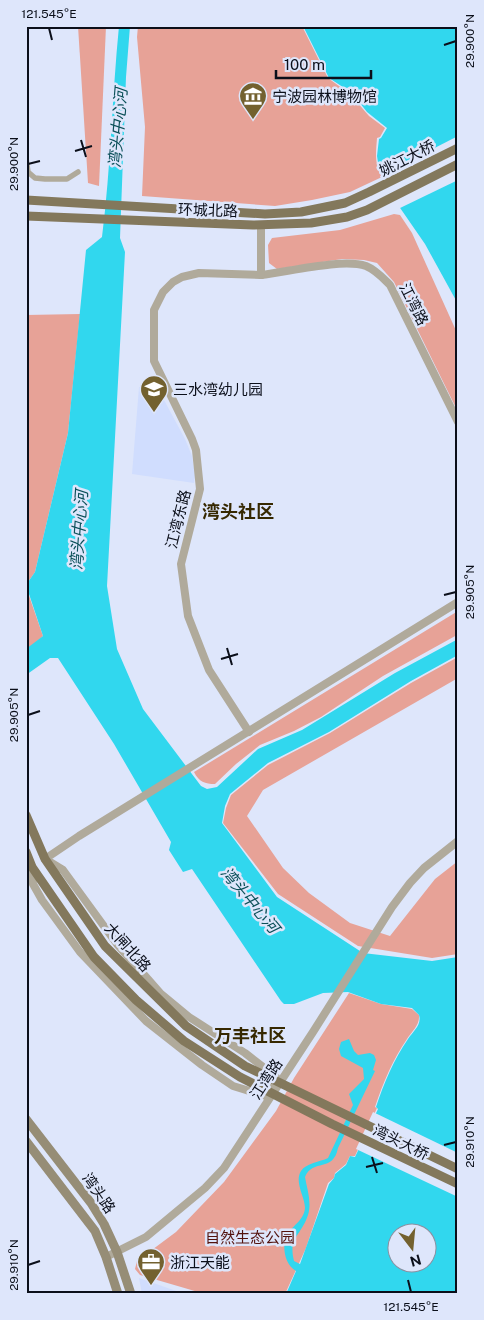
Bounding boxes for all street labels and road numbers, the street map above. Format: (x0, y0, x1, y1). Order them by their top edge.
street label: 姚江大桥 (376, 137, 438, 179)
street label: 环城北路 (178, 200, 238, 220)
street label: 江湾路 (396, 280, 432, 328)
street label: 江湾东路 (162, 488, 194, 550)
street label: 大闸北路 (102, 919, 154, 975)
street label: 江湾路 (247, 1055, 285, 1103)
street label: 湾头大桥 (370, 1121, 432, 1163)
street label: 湾头路 (79, 1170, 119, 1216)

